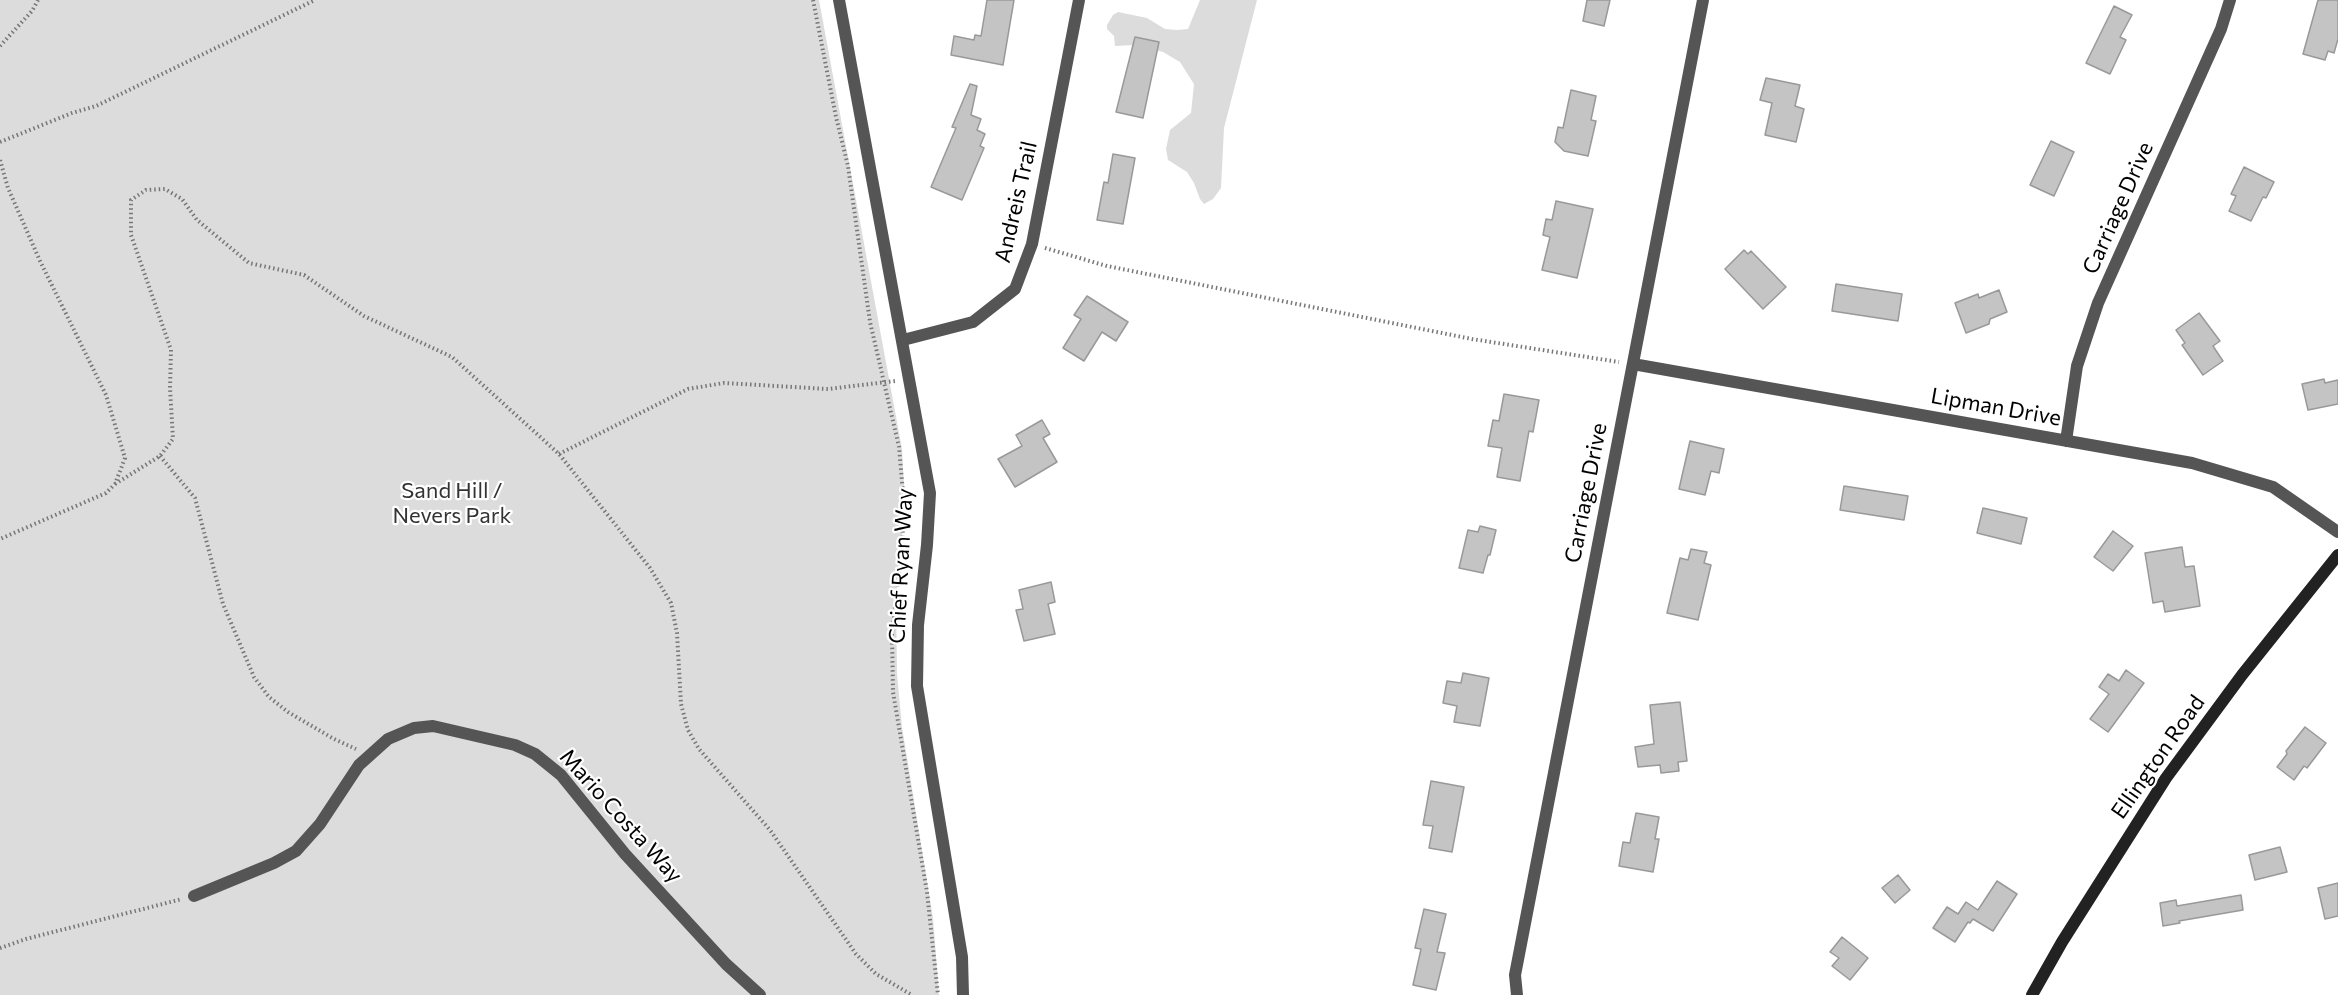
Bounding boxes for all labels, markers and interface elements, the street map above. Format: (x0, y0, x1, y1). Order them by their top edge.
street label: Carriage Drive (2077, 138, 2159, 278)
street label: Andreis Trail (989, 139, 1043, 265)
street label: Lipman Drive (1929, 383, 2063, 431)
street label: Carriage Drive (1559, 421, 1613, 565)
park label: Sand Hill / Nevers Park (392, 478, 512, 530)
street label: Chief Ryan Way (884, 488, 918, 644)
street label: Ellington Road (2106, 690, 2210, 824)
street label: Mario Costa Way (554, 744, 688, 888)

